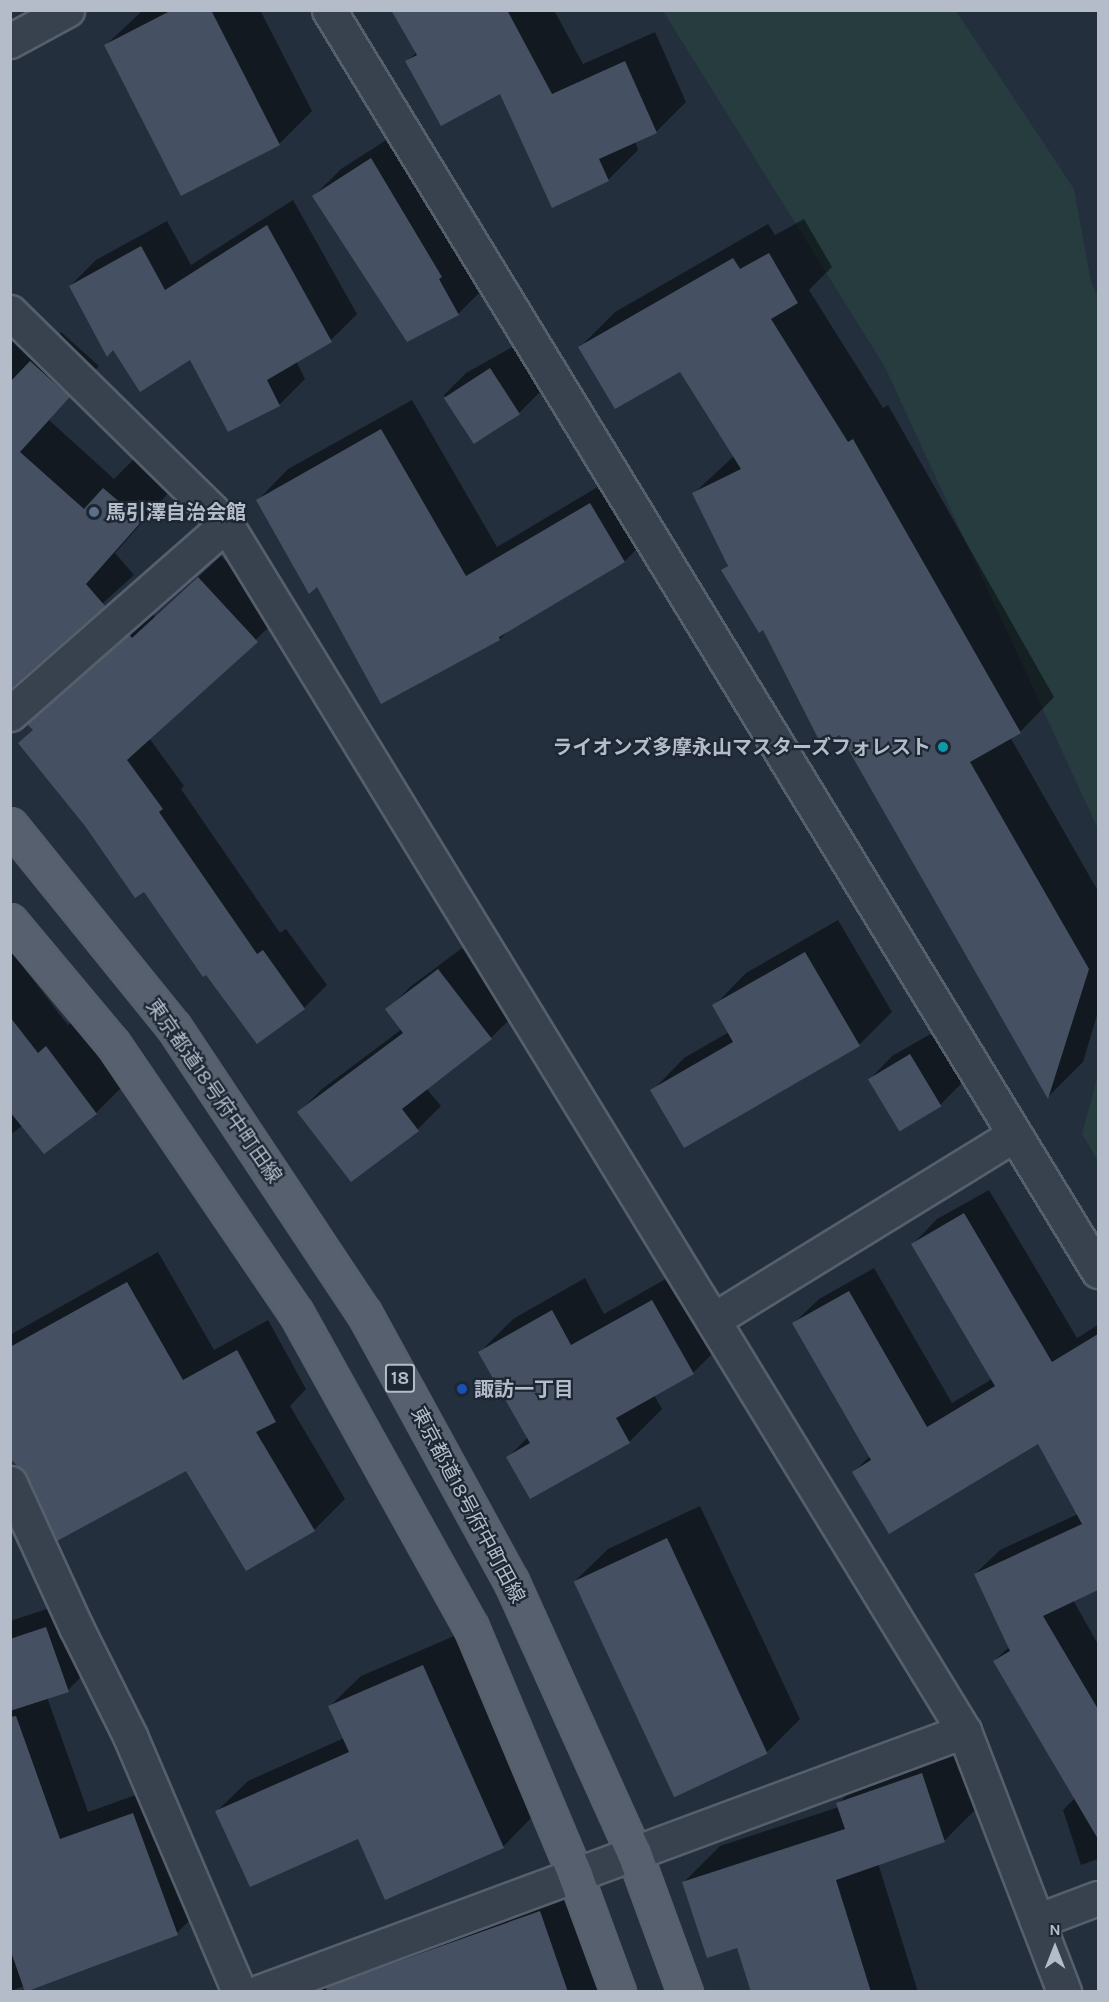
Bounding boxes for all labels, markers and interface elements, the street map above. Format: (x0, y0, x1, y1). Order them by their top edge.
place label: 馬引澤自治会館 (106, 500, 246, 524)
marker: 馬引澤自治会館 (87, 505, 101, 519)
place label: ライオンズ多摩永山マスターズフォレスト (551, 735, 931, 759)
marker: ライオンズ多摩永山マスターズフォレスト (936, 740, 950, 754)
street label: 東京都道18号府中町田線 (141, 994, 287, 1188)
road number: 18 (384, 1363, 416, 1393)
place label: 諏訪一丁目 (474, 1377, 574, 1401)
marker: 諏訪一丁目 (455, 1382, 469, 1396)
street label: 東京都道18号府中町田線 (406, 1403, 530, 1607)
north arrow (1025, 1918, 1085, 1978)
text: N (1049, 1920, 1061, 1939)

